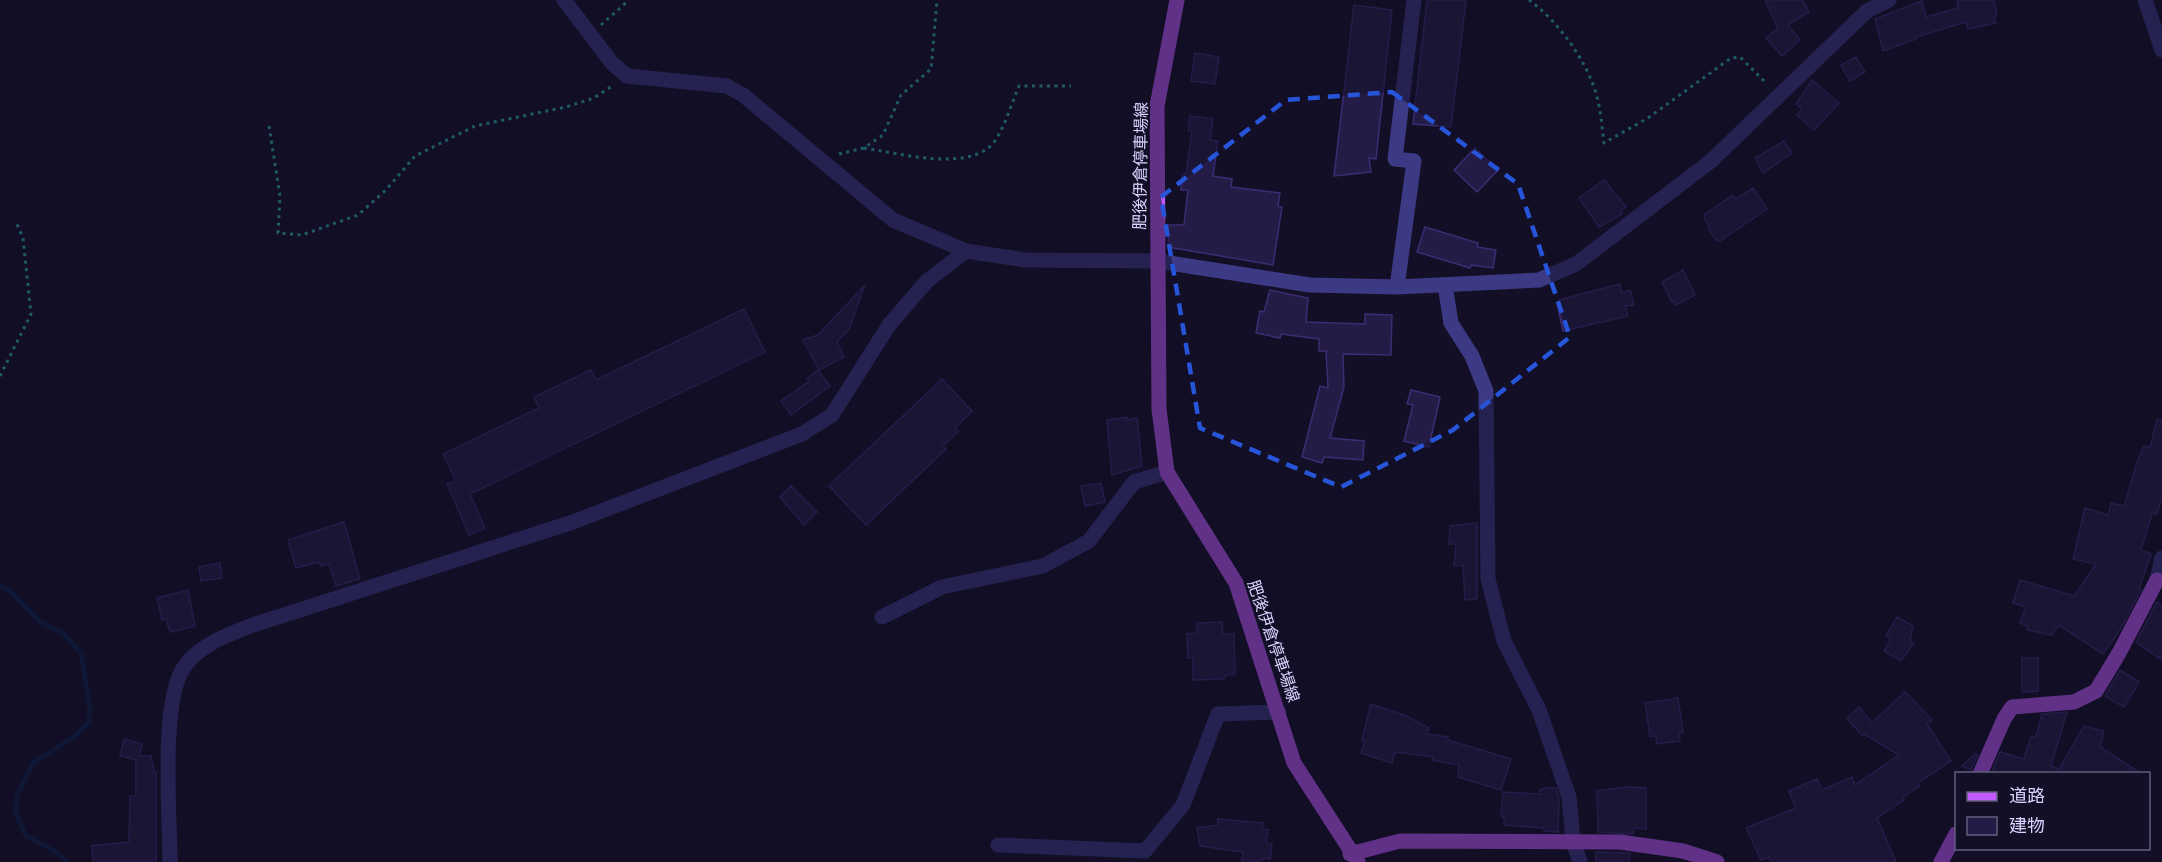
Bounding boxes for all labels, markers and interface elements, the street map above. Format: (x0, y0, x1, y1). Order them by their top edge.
street label: 肥後伊倉停車場線 (1130, 102, 1151, 230)
street label: 肥後伊倉停車場線 (1244, 578, 1303, 705)
legend (1955, 772, 2150, 850)
text: 道路 (2009, 785, 2045, 807)
text: 建物 (2009, 815, 2045, 837)

